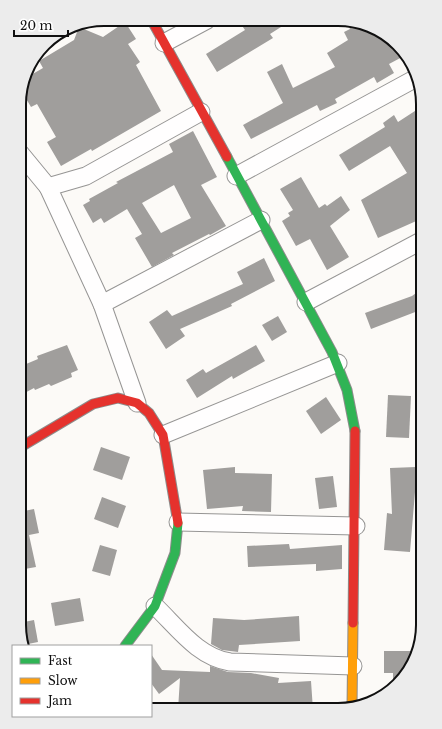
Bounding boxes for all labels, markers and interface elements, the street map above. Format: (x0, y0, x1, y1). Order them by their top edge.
scale bar (14, 12, 68, 38)
text: 20 m (20, 18, 52, 33)
legend (12, 645, 152, 717)
text: Fast (48, 653, 73, 668)
text: Slow (48, 673, 78, 688)
text: Jam (46, 693, 72, 708)

